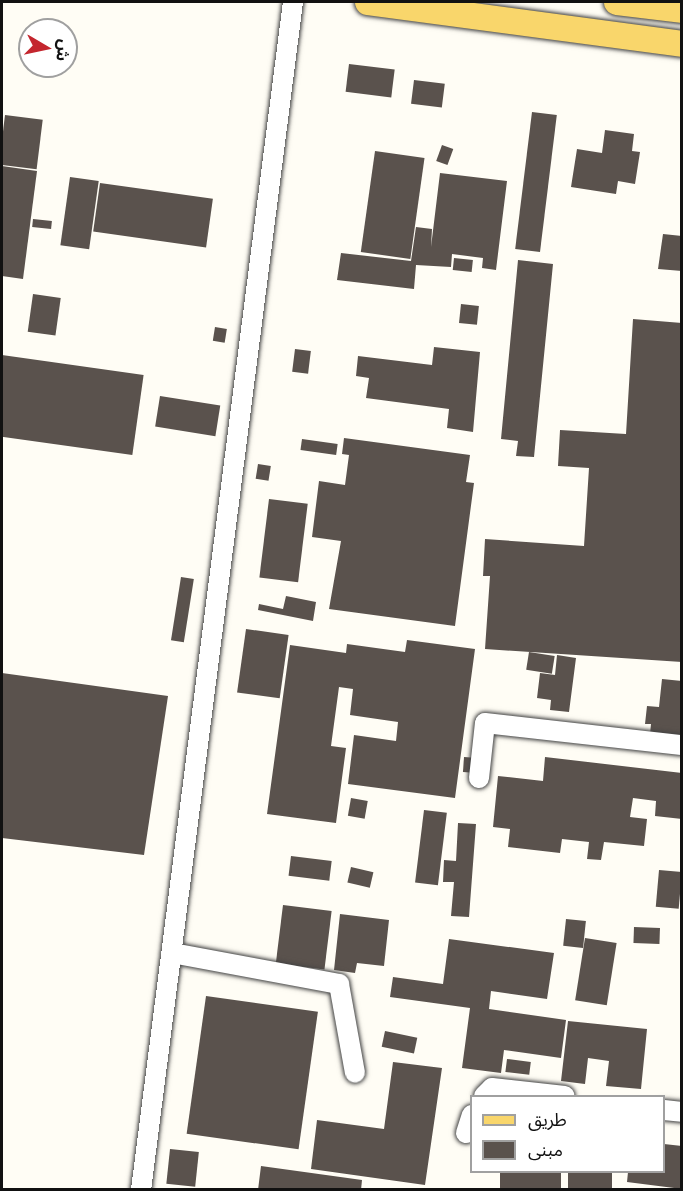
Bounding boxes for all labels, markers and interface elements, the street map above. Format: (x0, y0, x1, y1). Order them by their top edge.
north arrow (18, 18, 78, 78)
text: ش (51, 38, 76, 63)
legend (470, 1095, 665, 1173)
text: طريق (528, 1107, 567, 1131)
text: مبنى (528, 1137, 563, 1161)

